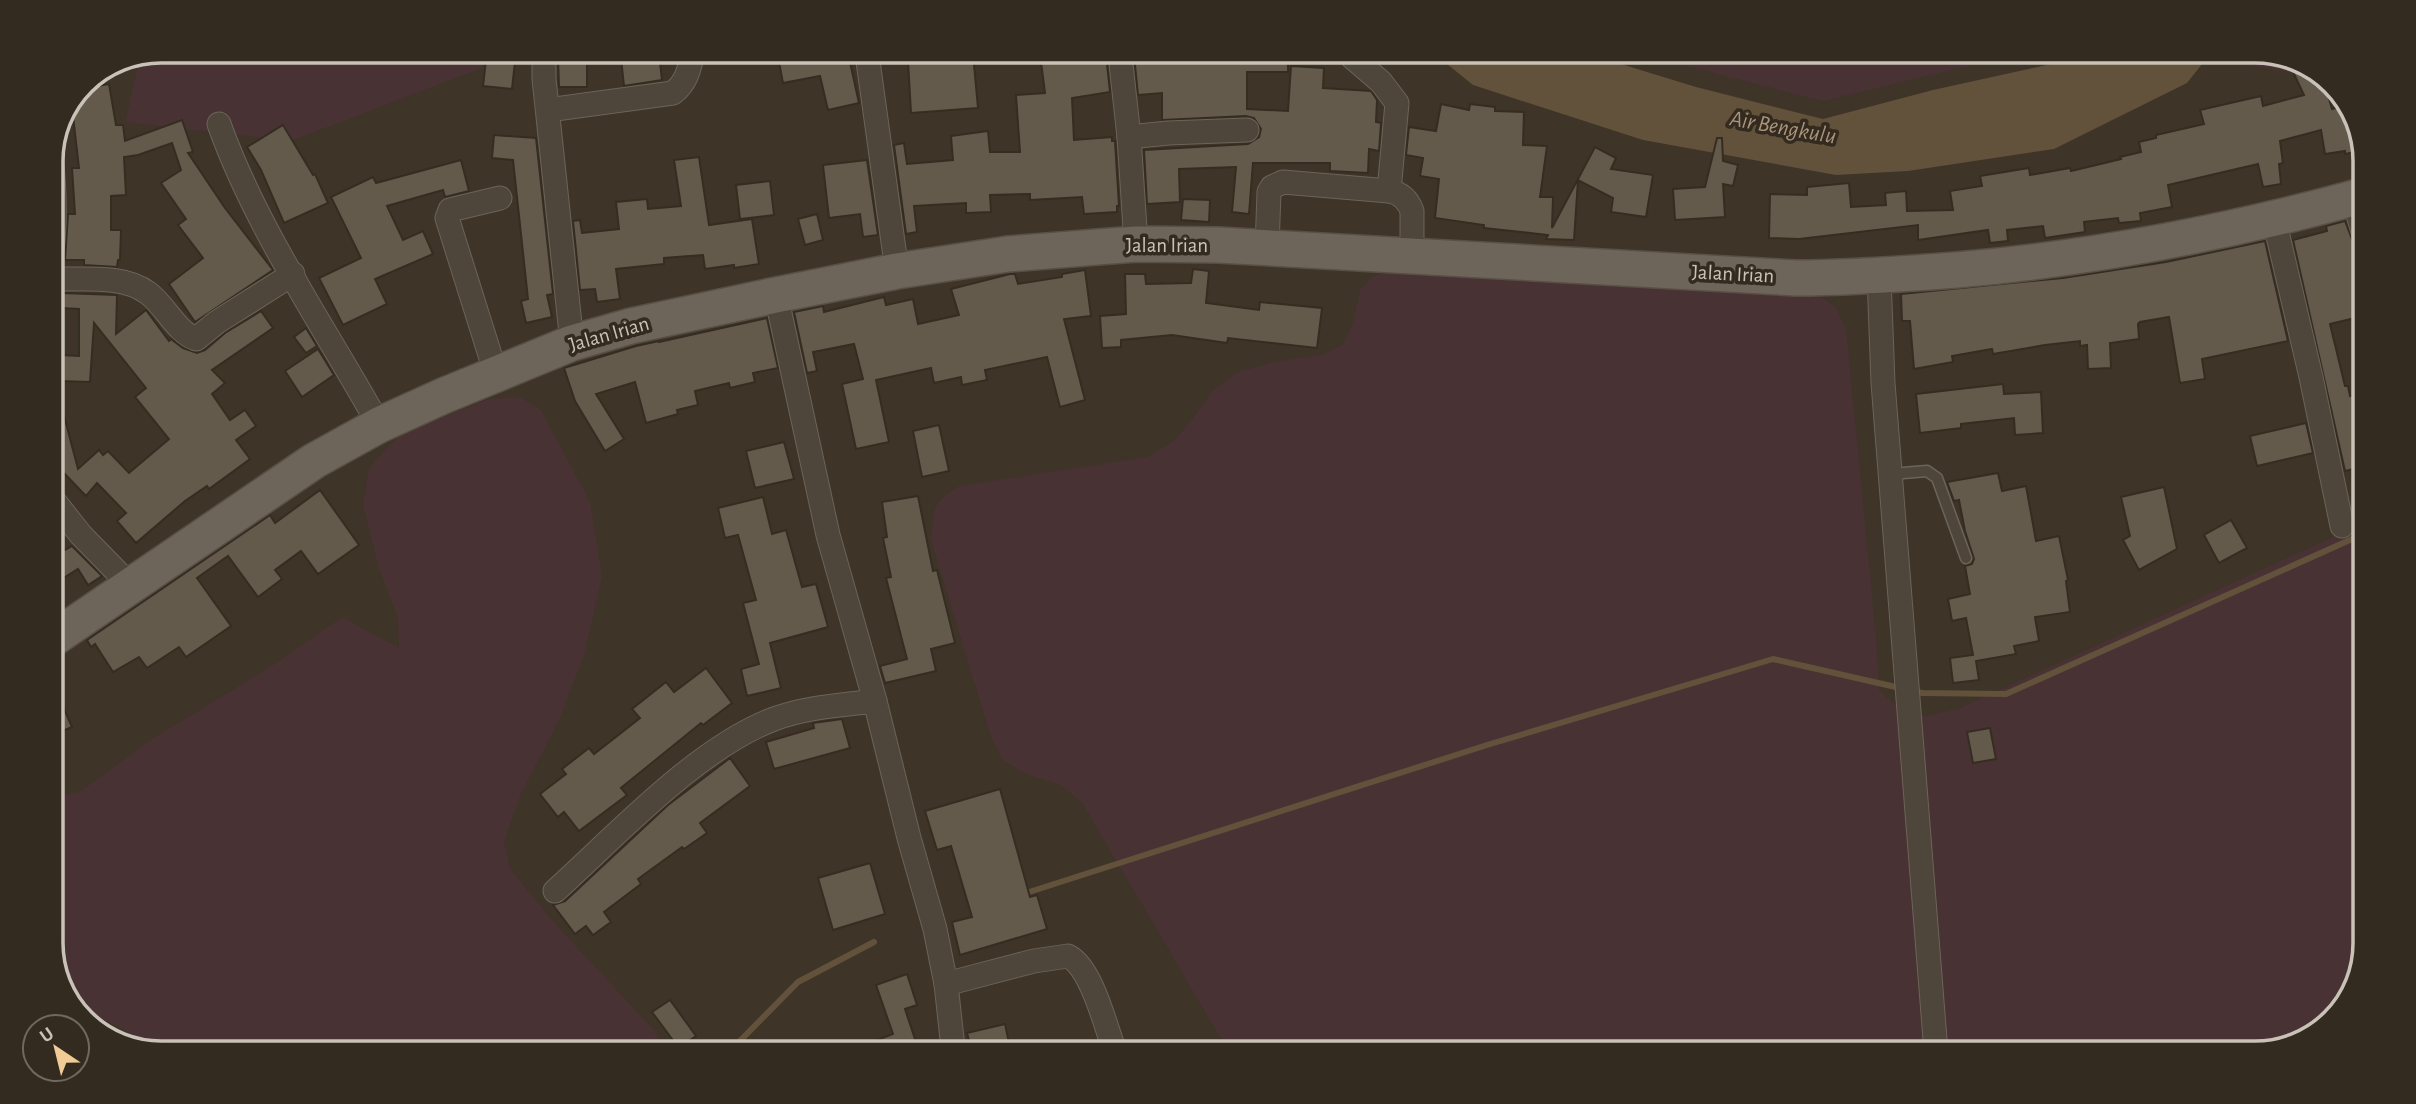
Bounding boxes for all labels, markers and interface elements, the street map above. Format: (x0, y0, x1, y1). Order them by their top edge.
water label: Air Bengkulu (1727, 107, 1838, 149)
street label: Jalan Irian (1126, 235, 1208, 256)
street label: Jalan Irian (1691, 261, 1775, 287)
street label: Jalan Irian (567, 313, 651, 355)
north arrow (21, 1013, 91, 1083)
text: U (37, 1024, 58, 1047)

